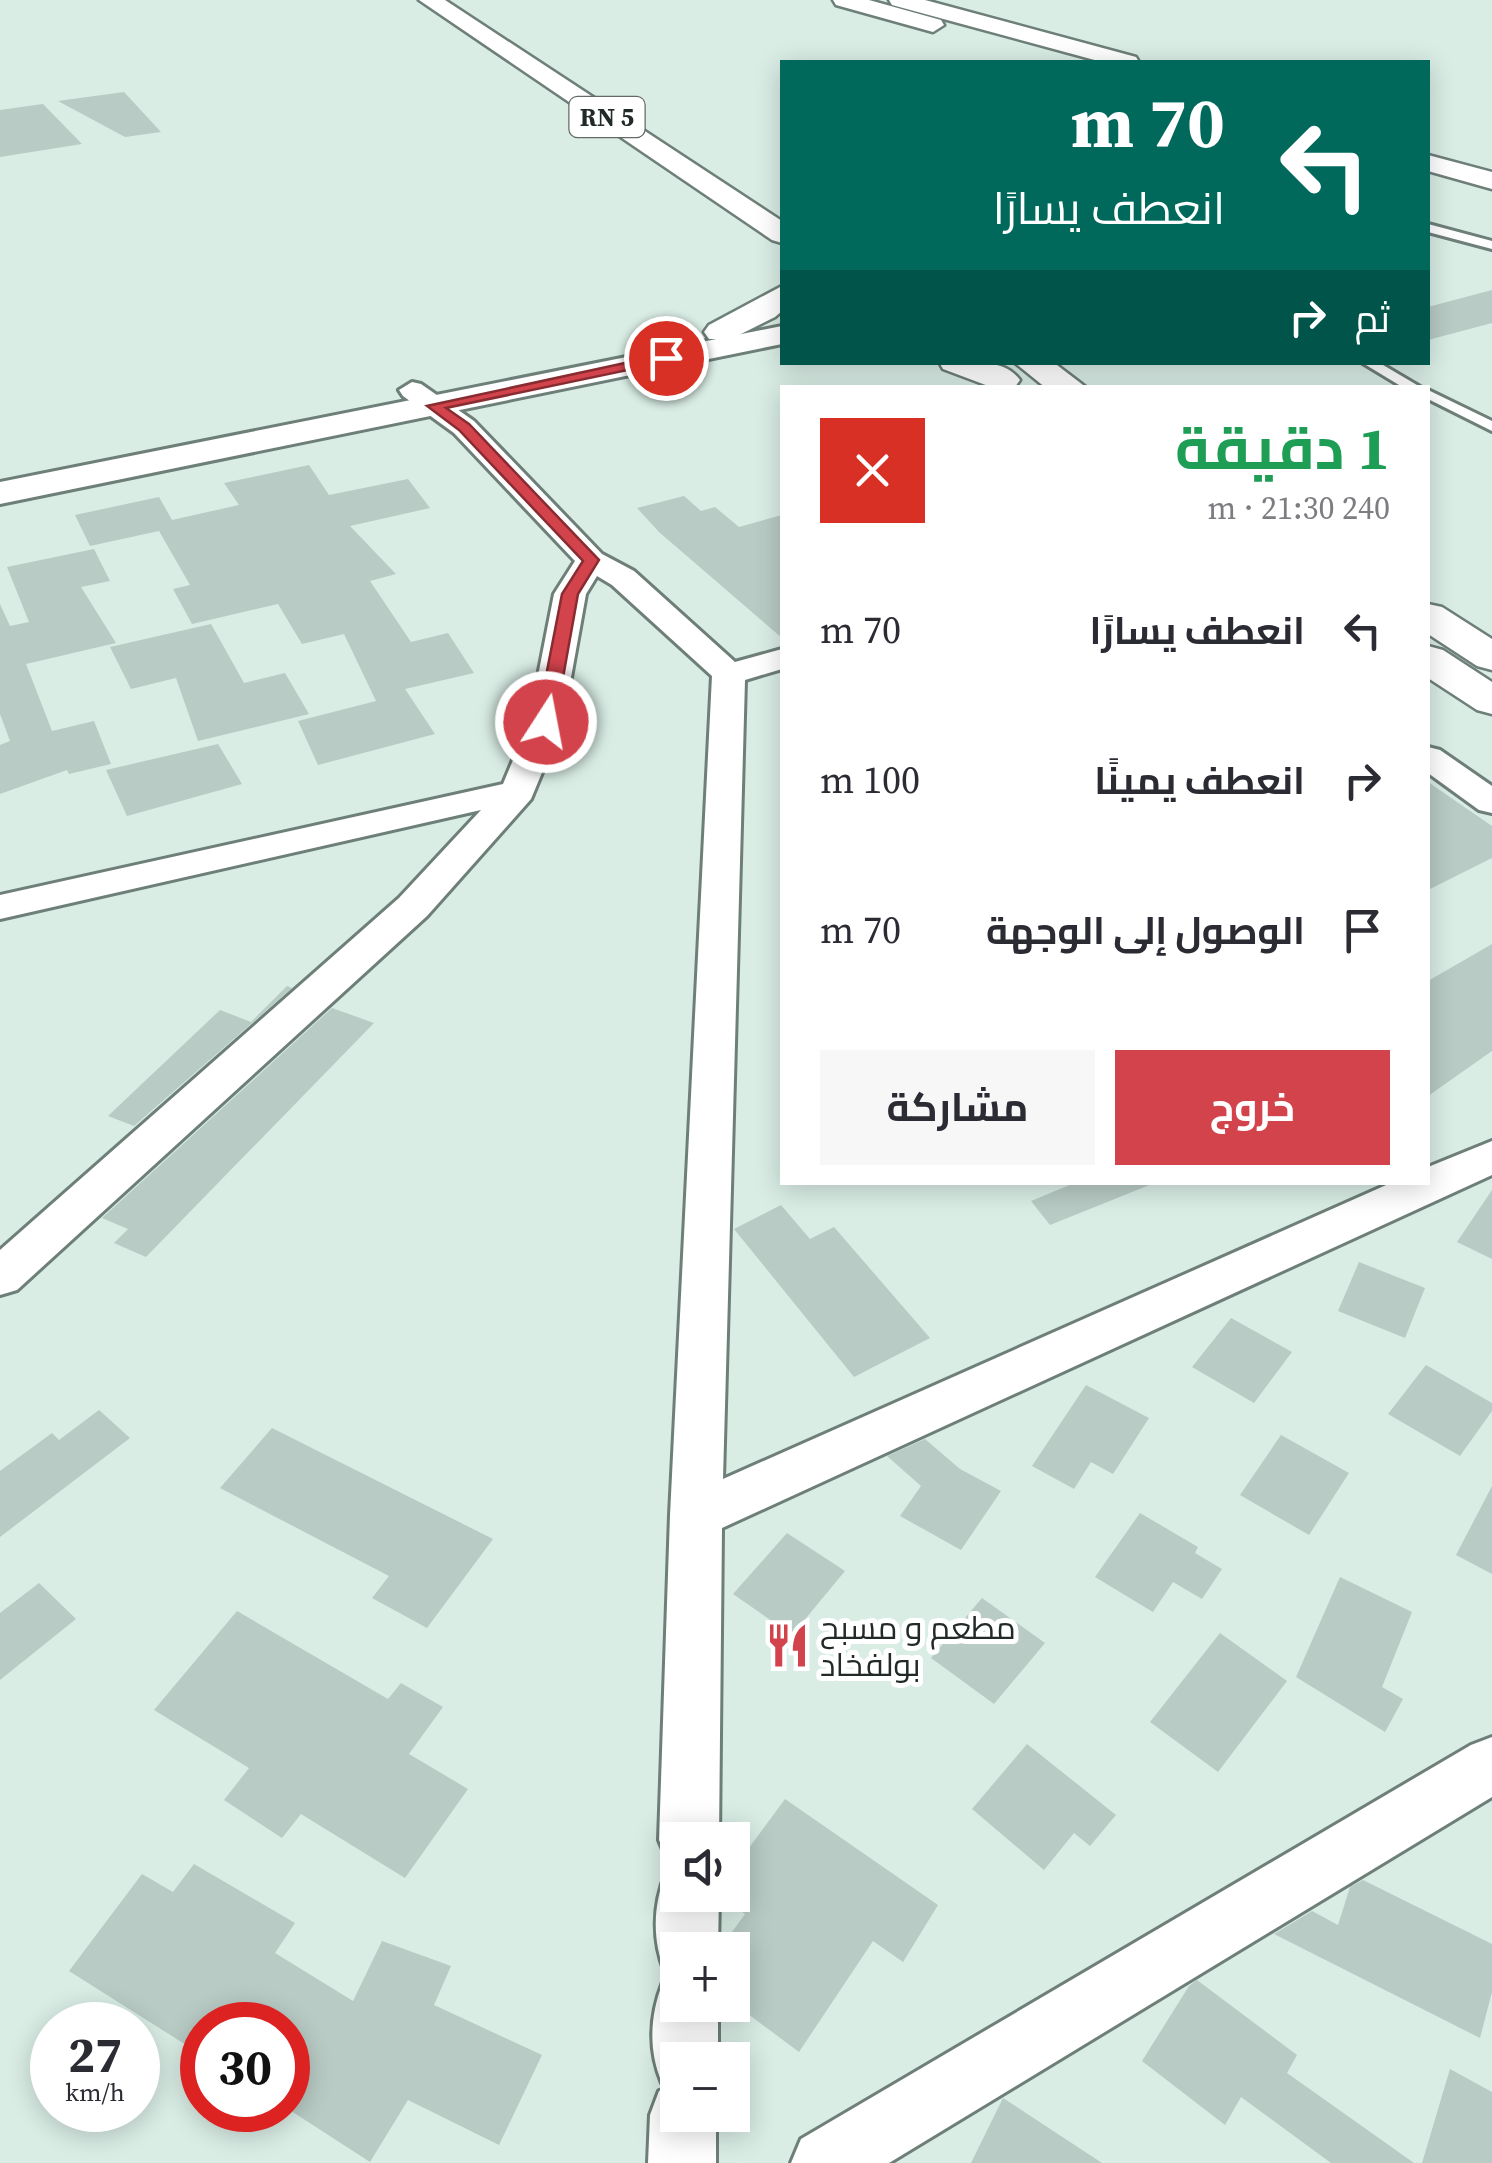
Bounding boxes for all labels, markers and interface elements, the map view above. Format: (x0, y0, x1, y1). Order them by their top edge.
text: 70 m (1071, 74, 1225, 170)
road number: RN 5 (570, 97, 644, 137)
icon: left (1260, 100, 1390, 230)
text: انعطف يسارًا (993, 177, 1225, 239)
icon: right (1280, 290, 1335, 345)
text: ثم (1355, 293, 1390, 345)
pin (624, 316, 709, 401)
icon: arrive (639, 331, 694, 386)
text: 1 دقيقة (1175, 407, 1390, 489)
button: close (820, 418, 925, 523)
text: 240 m · 21:30 (1208, 486, 1390, 530)
icon: left (1335, 603, 1390, 658)
text: 70 m (820, 604, 901, 656)
text: انعطف يسارًا (1090, 605, 1305, 657)
position arrow (494, 670, 598, 774)
icon: right (1335, 753, 1390, 808)
text: 100 m (820, 754, 920, 806)
text: انعطف يمينًا (1094, 755, 1305, 807)
icon: arrive (1335, 903, 1390, 958)
text: 70 m (820, 904, 901, 956)
text: الوصول إلى الوجهة (986, 905, 1305, 957)
button: مشاركة (820, 1050, 1095, 1165)
button: خروج (1115, 1050, 1390, 1165)
place label: مطعم و مسبح بولفخاد (820, 1606, 1016, 1687)
restaurant icon: مطعم و مسبح بولفخاد (763, 1622, 811, 1670)
map controls (660, 1822, 750, 2132)
button: sound (660, 1822, 750, 1912)
button: + (660, 1932, 750, 2022)
speed limit sign: 30 (180, 2002, 310, 2132)
text: 27 (68, 2020, 122, 2089)
button: − (660, 2042, 750, 2132)
text: km/h (65, 2075, 125, 2109)

